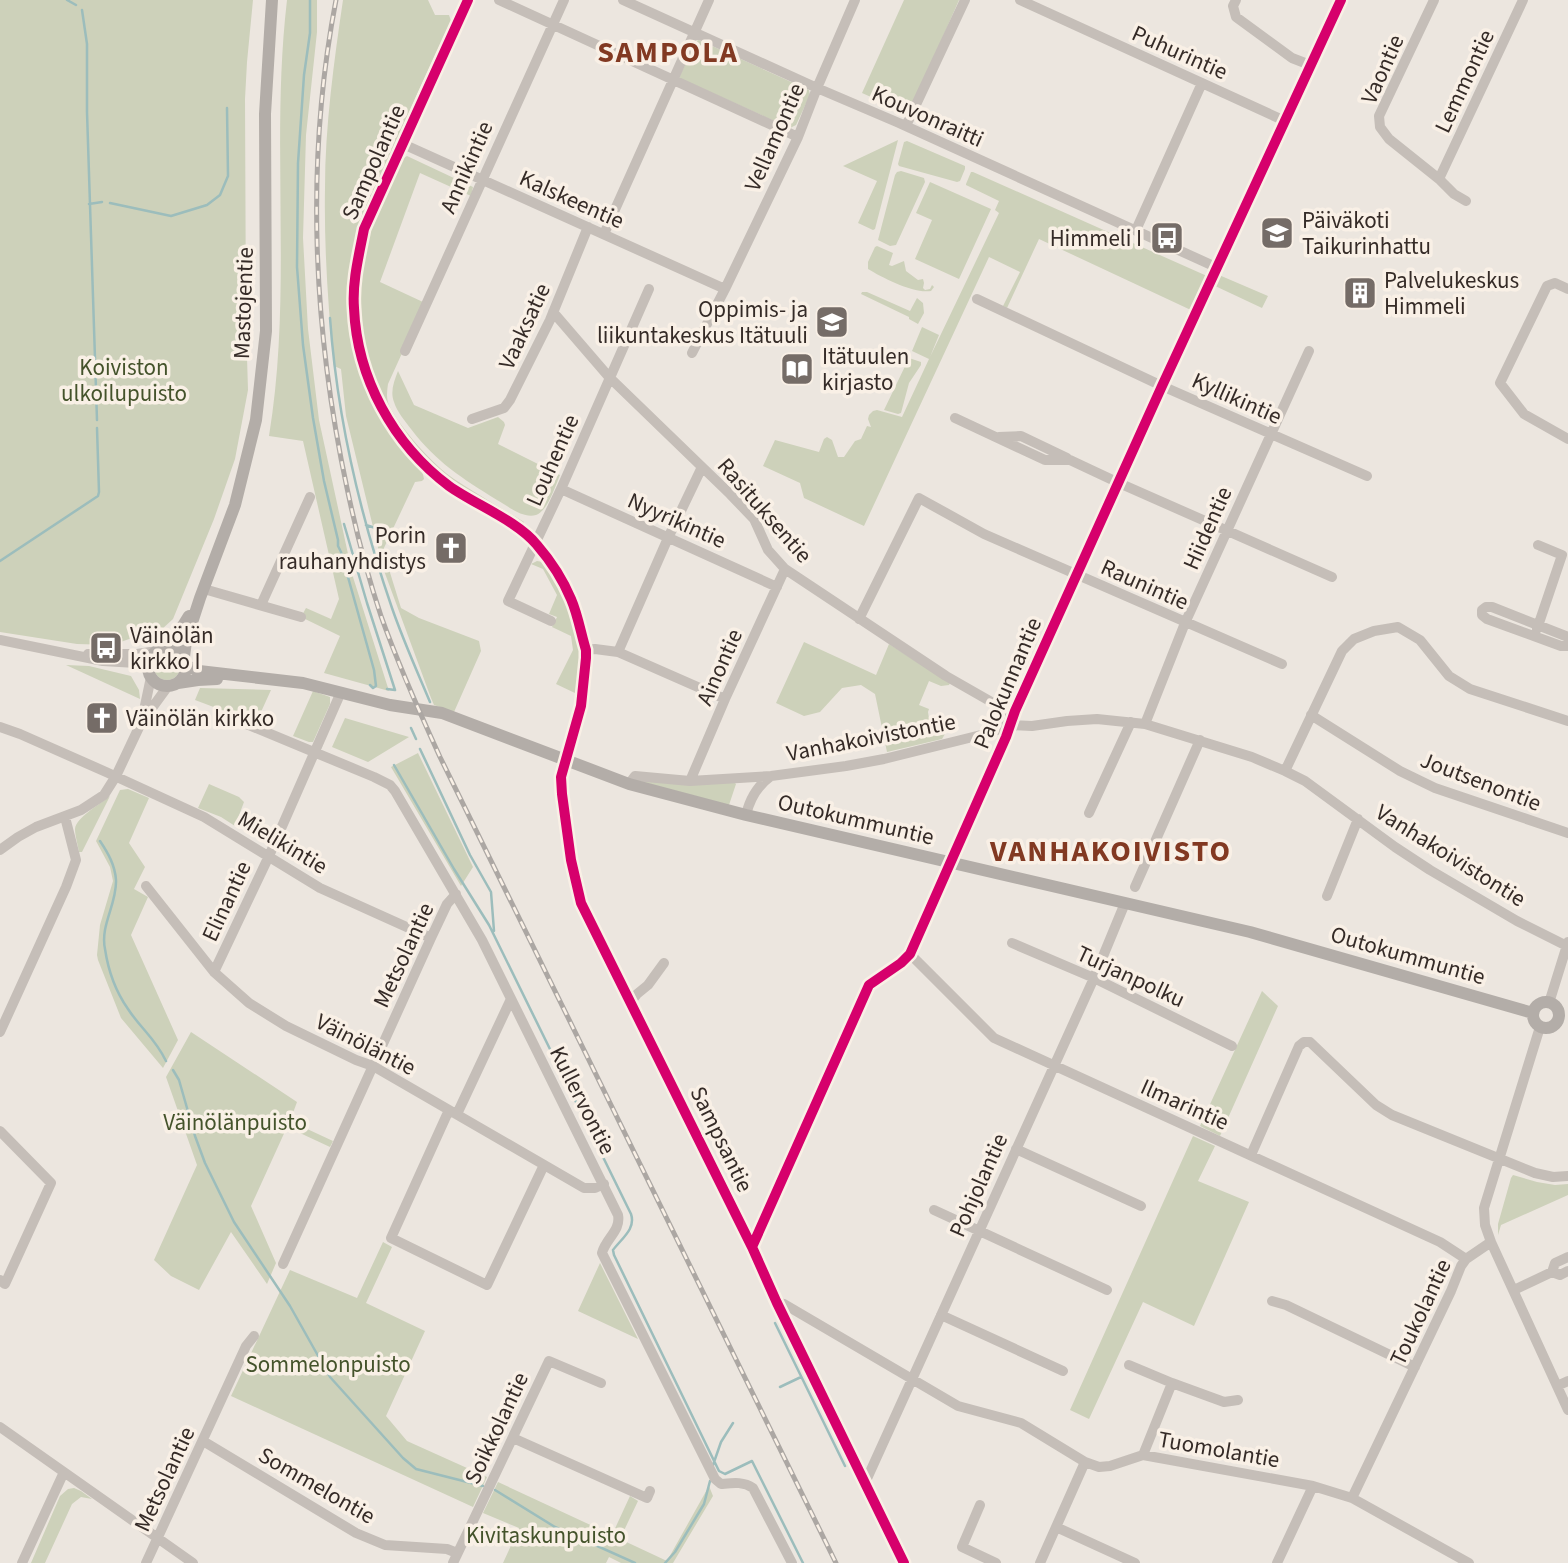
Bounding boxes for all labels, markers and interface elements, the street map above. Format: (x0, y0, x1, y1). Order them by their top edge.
street label: Puhurintie (1127, 17, 1233, 88)
street label: Lemmontie (1426, 24, 1503, 138)
street label: Vaontie (1353, 29, 1412, 109)
district label: SAMPOLA (597, 31, 739, 74)
street label: Kouvonraitti (867, 77, 989, 156)
street label: Vellamontie (736, 78, 813, 197)
street label: Sampolantie (333, 99, 414, 225)
street label: Annikintie (431, 116, 501, 219)
street label: Kalskeentie (514, 162, 629, 237)
place label: Päiväkoti Taikurinhattu (1302, 204, 1431, 263)
school or university icon: Päiväkoti Taikurinhattu (1258, 214, 1296, 252)
bus stop icon: Himmeli I (1148, 219, 1186, 257)
place label: Himmeli I (1050, 222, 1142, 255)
street label: Mastojentie (225, 247, 262, 360)
place label: Palvelukeskus Himmeli (1384, 264, 1519, 323)
building icon: Palvelukeskus Himmeli (1341, 274, 1379, 312)
street label: Vaaksatie (490, 278, 559, 375)
place label: Oppimis- ja liikuntakeskus Itätuuli (597, 293, 808, 352)
school or university icon: Oppimis- ja liikuntakeskus Itätuuli (813, 303, 851, 341)
place label: Itätuulen kirjasto (822, 340, 909, 399)
library icon: Itätuulen kirjasto (778, 350, 816, 388)
park label: Koiviston ulkoilupuisto (61, 351, 187, 410)
street label: Kyllikintie (1186, 364, 1287, 433)
street label: Louhentie (518, 409, 587, 511)
street label: Rasituksentie (710, 450, 820, 570)
street label: Hiidentie (1175, 481, 1240, 575)
street label: Nyyrikintie (622, 484, 731, 557)
place label: Porin rauhanyhdistys (279, 519, 426, 578)
church icon: Porin rauhanyhdistys (432, 529, 470, 567)
street label: Raunintie (1096, 551, 1194, 618)
street label: Palokunnantie (965, 612, 1050, 754)
place label: Väinölän kirkko I (130, 619, 214, 678)
street label: Ainontie (688, 624, 751, 711)
bus stop icon: Väinölän kirkko I (87, 629, 125, 667)
church icon: Väinölän kirkko (83, 699, 121, 737)
place label: Väinölän kirkko (126, 702, 274, 735)
street label: Vanhakoivistontie (784, 705, 958, 770)
street label: Joutsenontie (1416, 743, 1546, 820)
street label: Outokummuntie (775, 785, 937, 853)
street label: Vanhakoivistontie (1369, 796, 1532, 915)
street label: Mielikintie (231, 803, 334, 882)
district label: VANHAKOIVISTO (989, 830, 1232, 873)
street label: Elinantie (193, 856, 259, 947)
street label: Metsolantie (365, 897, 442, 1013)
street label: Outokummuntie (1327, 918, 1489, 993)
street label: Turjanpolku (1071, 937, 1190, 1016)
street label: Väinöläntie (310, 1005, 422, 1084)
street label: Kullervontie (541, 1040, 624, 1160)
street label: Ilmarintie (1135, 1070, 1234, 1139)
street label: Sampsantie (682, 1081, 761, 1198)
park label: Väinölänpuisto (163, 1106, 307, 1139)
street label: Pohjolantie (941, 1128, 1016, 1242)
street label: Toukolantie (1381, 1254, 1460, 1371)
park label: Sommelonpuisto (245, 1348, 411, 1381)
street label: Soikkolantie (456, 1367, 537, 1490)
street label: Metsolantie (126, 1421, 203, 1537)
street label: Tuomolantie (1156, 1423, 1282, 1476)
street label: Sommelontie (252, 1439, 381, 1532)
park label: Kivitaskunpuisto (466, 1519, 626, 1552)

